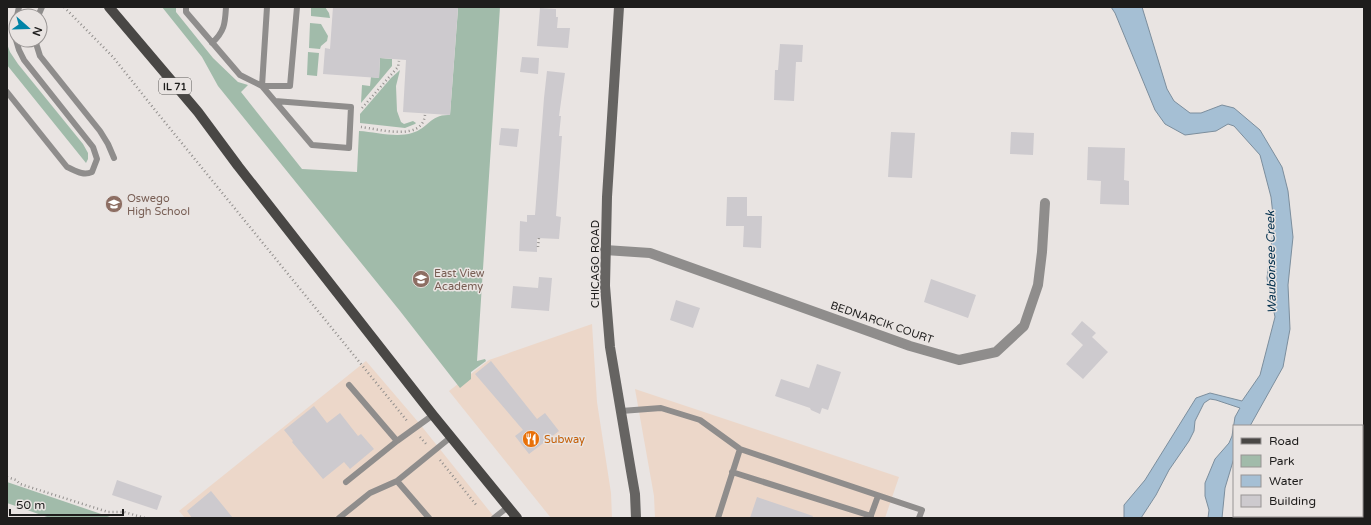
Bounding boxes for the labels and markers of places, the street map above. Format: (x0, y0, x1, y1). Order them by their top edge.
place label: Oswego High School (127, 192, 190, 218)
school or university icon: Oswego High School (104, 194, 124, 214)
place label: East View Academy (434, 267, 485, 293)
school or university icon: East View Academy (411, 269, 431, 289)
restaurant icon: Subway (521, 429, 541, 449)
place label: Subway (544, 433, 585, 446)

